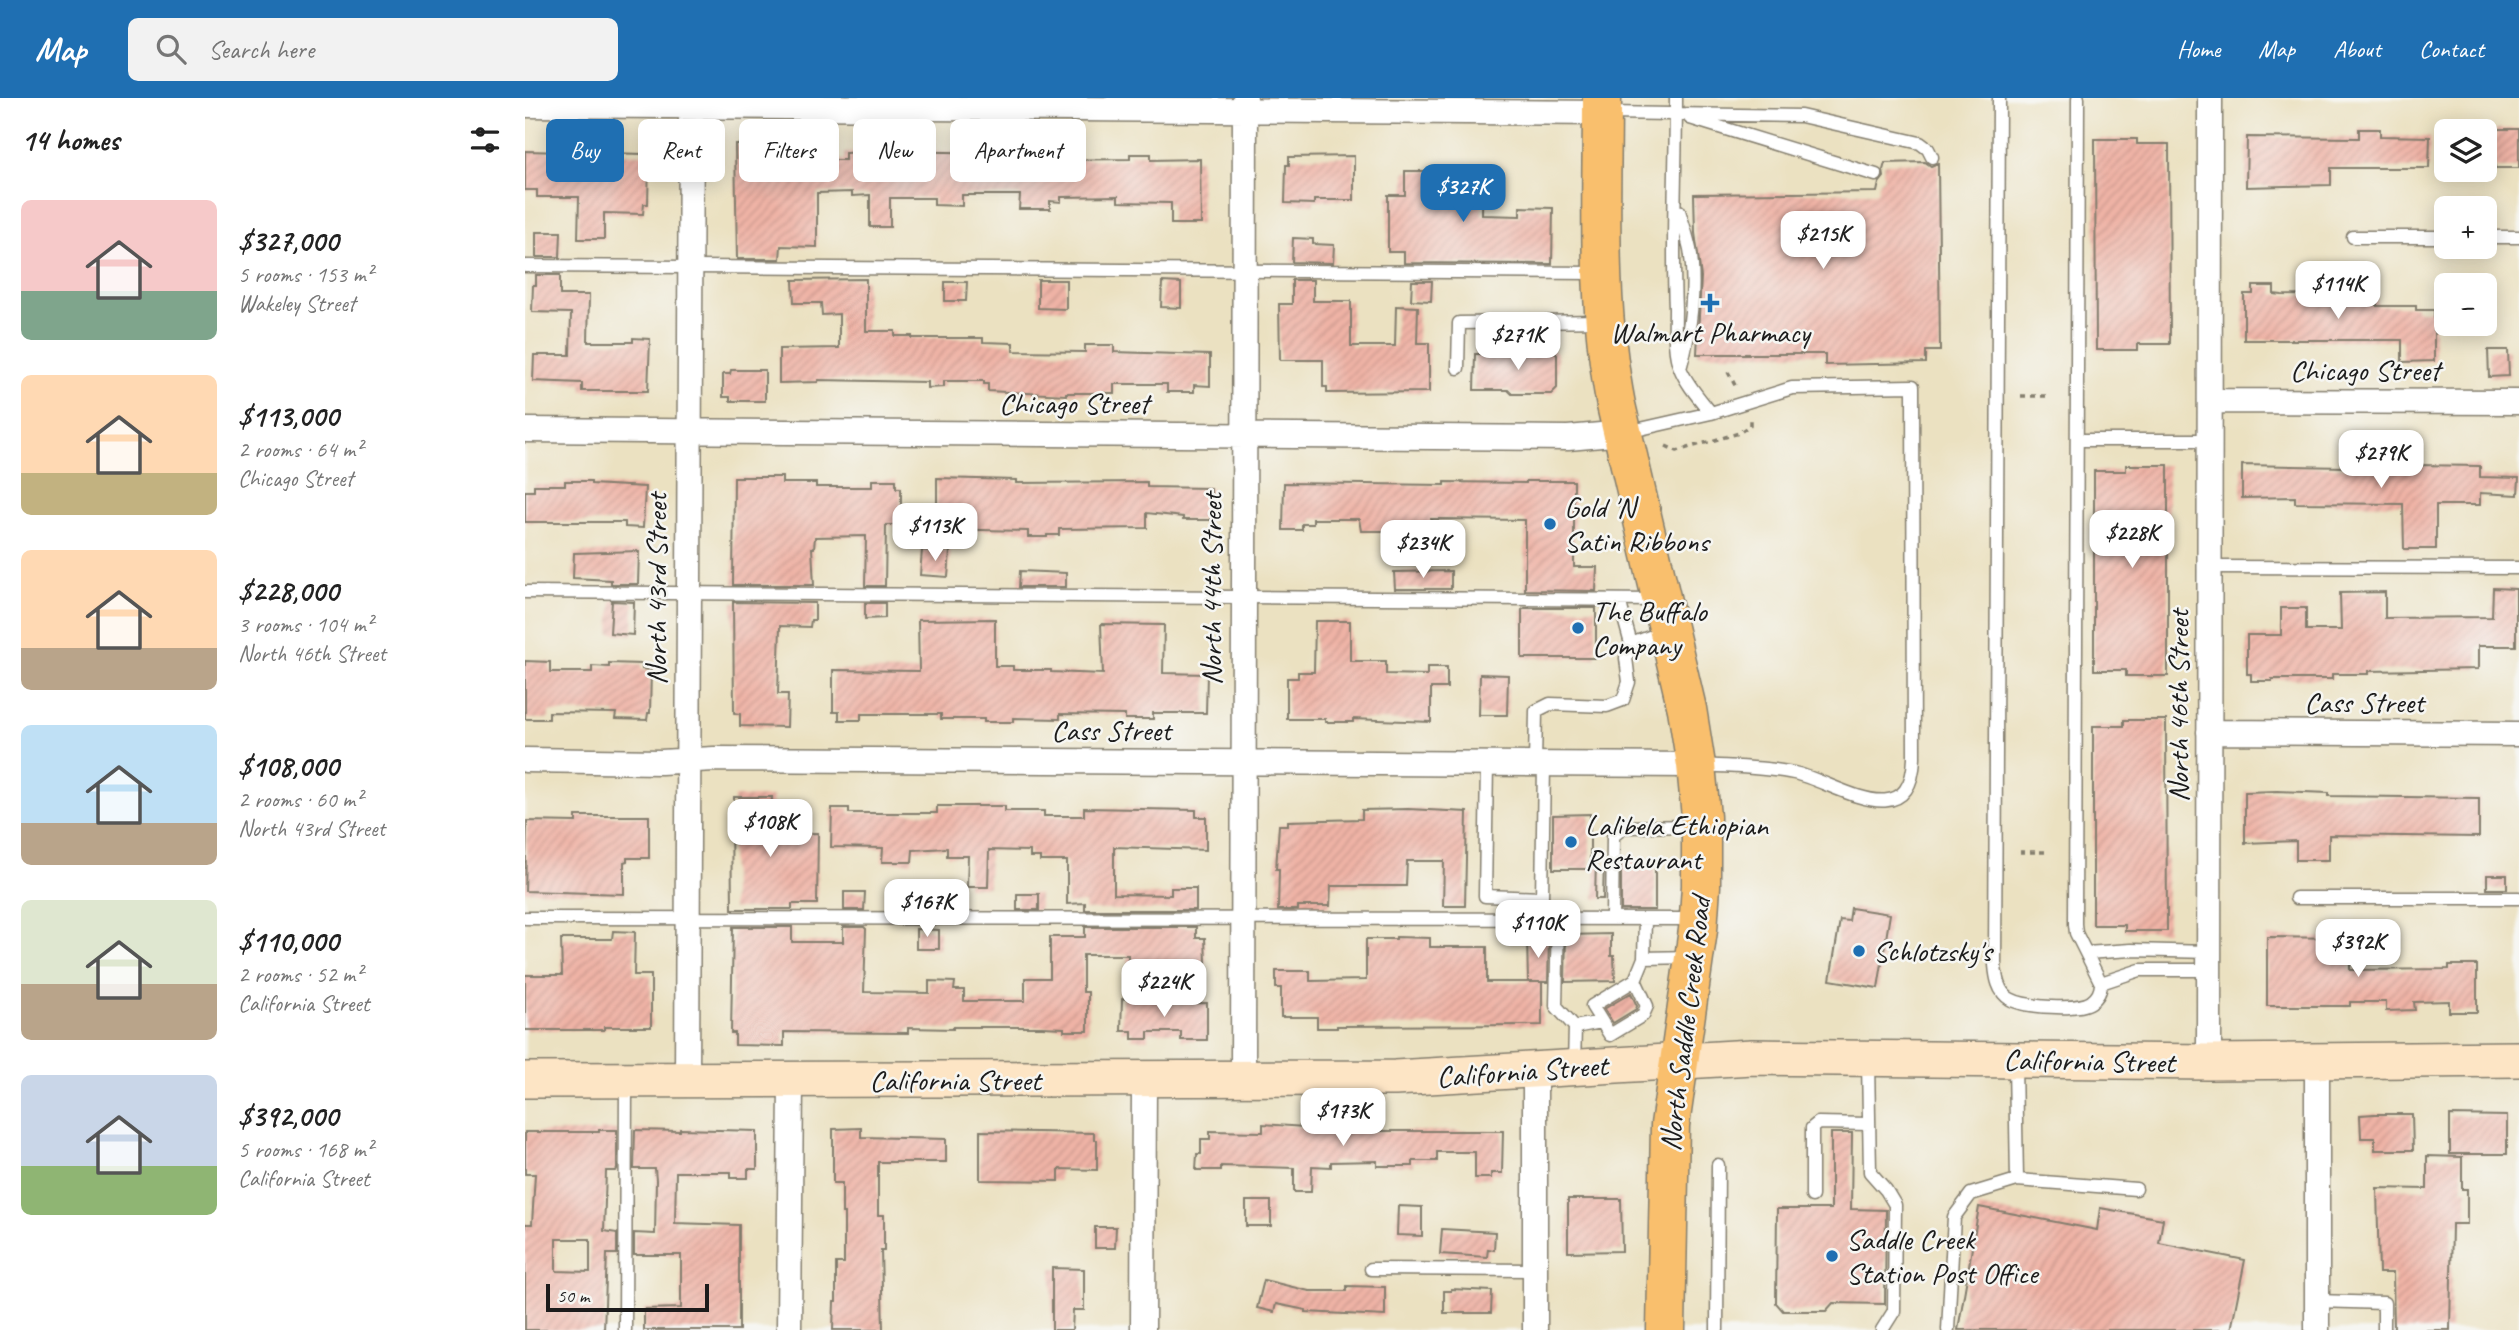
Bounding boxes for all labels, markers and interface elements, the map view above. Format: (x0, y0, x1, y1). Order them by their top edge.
search box (128, 18, 618, 81)
text: Map (35, 28, 86, 70)
icon: search (152, 30, 190, 68)
text: Search here (208, 33, 314, 66)
text: Home (2177, 34, 2220, 64)
text: Map (2258, 34, 2295, 64)
text: About (2333, 34, 2381, 64)
text: Contact (2419, 34, 2484, 64)
chip: Buy (546, 119, 624, 182)
chip: Rent (638, 119, 725, 182)
chip: Filters (739, 119, 839, 182)
chip: New (853, 119, 936, 182)
chip: Apartment (950, 119, 1086, 182)
map controls (2434, 119, 2497, 336)
button: layers (2434, 119, 2497, 182)
text: 14 homes (21, 121, 119, 159)
icon: filters (466, 121, 504, 159)
pin: $327K (1414, 164, 1512, 224)
text: $327K (1437, 172, 1490, 201)
button: + (2434, 196, 2497, 259)
pin: $215K (1774, 212, 1872, 271)
text: $215K (1797, 219, 1849, 248)
text: $327,000 (238, 222, 338, 260)
icon: home (77, 228, 161, 312)
text: 5 rooms · 153 m² (238, 260, 373, 289)
pin: $114K (2289, 262, 2387, 321)
text: $114K (2311, 269, 2365, 298)
button: − (2434, 273, 2497, 336)
text: Wakeley Street (238, 289, 355, 318)
marker: Walmart Pharmacy (1702, 295, 1718, 311)
pin: $271K (1469, 313, 1567, 372)
place label: Walmart Pharmacy (1610, 313, 1812, 351)
text: $271K (1492, 320, 1545, 349)
street label: Chicago Street (2290, 351, 2444, 389)
street label: Chicago Street (999, 384, 1153, 422)
text: $113,000 (238, 397, 338, 435)
icon: home (77, 403, 161, 487)
pin: $279K (2332, 430, 2430, 490)
text: 2 rooms · 64 m² (238, 435, 362, 464)
text: $279K (2355, 438, 2407, 467)
text: Chicago Street (238, 464, 353, 493)
place label: Gold 'N Satin Ribbons (1564, 488, 1711, 560)
street label: North 43rd Street (637, 490, 675, 685)
street label: North 44th Street (1192, 490, 1230, 685)
pin: $113K (886, 504, 984, 563)
pin: $228K (2083, 510, 2181, 570)
text: $113K (908, 511, 962, 540)
marker: Gold 'N Satin Ribbons (1542, 516, 1558, 532)
text: $228K (2105, 518, 2159, 547)
pin: $234K (1374, 520, 1472, 580)
text: $234K (1396, 528, 1450, 557)
text: $228,000 (238, 572, 338, 610)
icon: home (77, 578, 161, 662)
place label: The Buffalo Company (1592, 592, 1708, 664)
street label: North 46th Street (2159, 607, 2197, 802)
text: 3 rooms · 104 m² (238, 610, 373, 639)
marker: The Buffalo Company (1570, 620, 1586, 636)
text: North 46th Street (238, 639, 386, 668)
street label: Cass Street (2304, 683, 2427, 721)
street label: Cass Street (1051, 711, 1174, 749)
text: $108,000 (238, 747, 338, 785)
icon: home (77, 753, 161, 837)
text: 2 rooms · 60 m² (238, 785, 362, 814)
pin: $108K (721, 800, 819, 859)
place label: Lalibela Ethiopian Restaurant (1585, 806, 1769, 878)
text: $108K (743, 807, 797, 836)
text: North 43rd Street (238, 814, 385, 843)
marker: Lalibela Ethiopian Restaurant (1563, 834, 1579, 850)
pin: $167K (878, 880, 976, 939)
text: $167K (900, 887, 954, 916)
street label: North Saddle Creek Road (1651, 891, 1720, 1153)
pin: $110K (1489, 900, 1587, 960)
text: $110K (1511, 908, 1565, 937)
pin: $392K (2309, 920, 2407, 979)
text: $110,000 (238, 922, 338, 960)
text: $392K (2332, 927, 2384, 956)
icon: home (77, 928, 161, 1012)
place label: Schlotzsky's (1873, 932, 1994, 970)
marker: Schlotzsky's (1851, 943, 1867, 959)
text: 2 rooms · 52 m² (238, 960, 362, 989)
pin: $224K (1115, 960, 1213, 1019)
text: $224K (1137, 967, 1191, 996)
text: California Street (238, 989, 369, 1018)
street label: California Street (2003, 1041, 2178, 1082)
street label: California Street (1435, 1046, 1612, 1096)
street label: California Street (869, 1061, 1044, 1099)
pin: $173K (1294, 1088, 1392, 1148)
text: $173K (1317, 1096, 1370, 1125)
text: $392,000 (238, 1097, 338, 1135)
icon: home (77, 1103, 161, 1187)
text: 5 rooms · 168 m² (238, 1135, 373, 1164)
text: California Street (238, 1164, 369, 1193)
place label: Saddle Creek Station Post Office (1846, 1220, 2040, 1292)
marker: Saddle Creek Station Post Office (1824, 1248, 1840, 1264)
scale bar (546, 1281, 709, 1313)
text: 50 m (557, 1284, 589, 1308)

